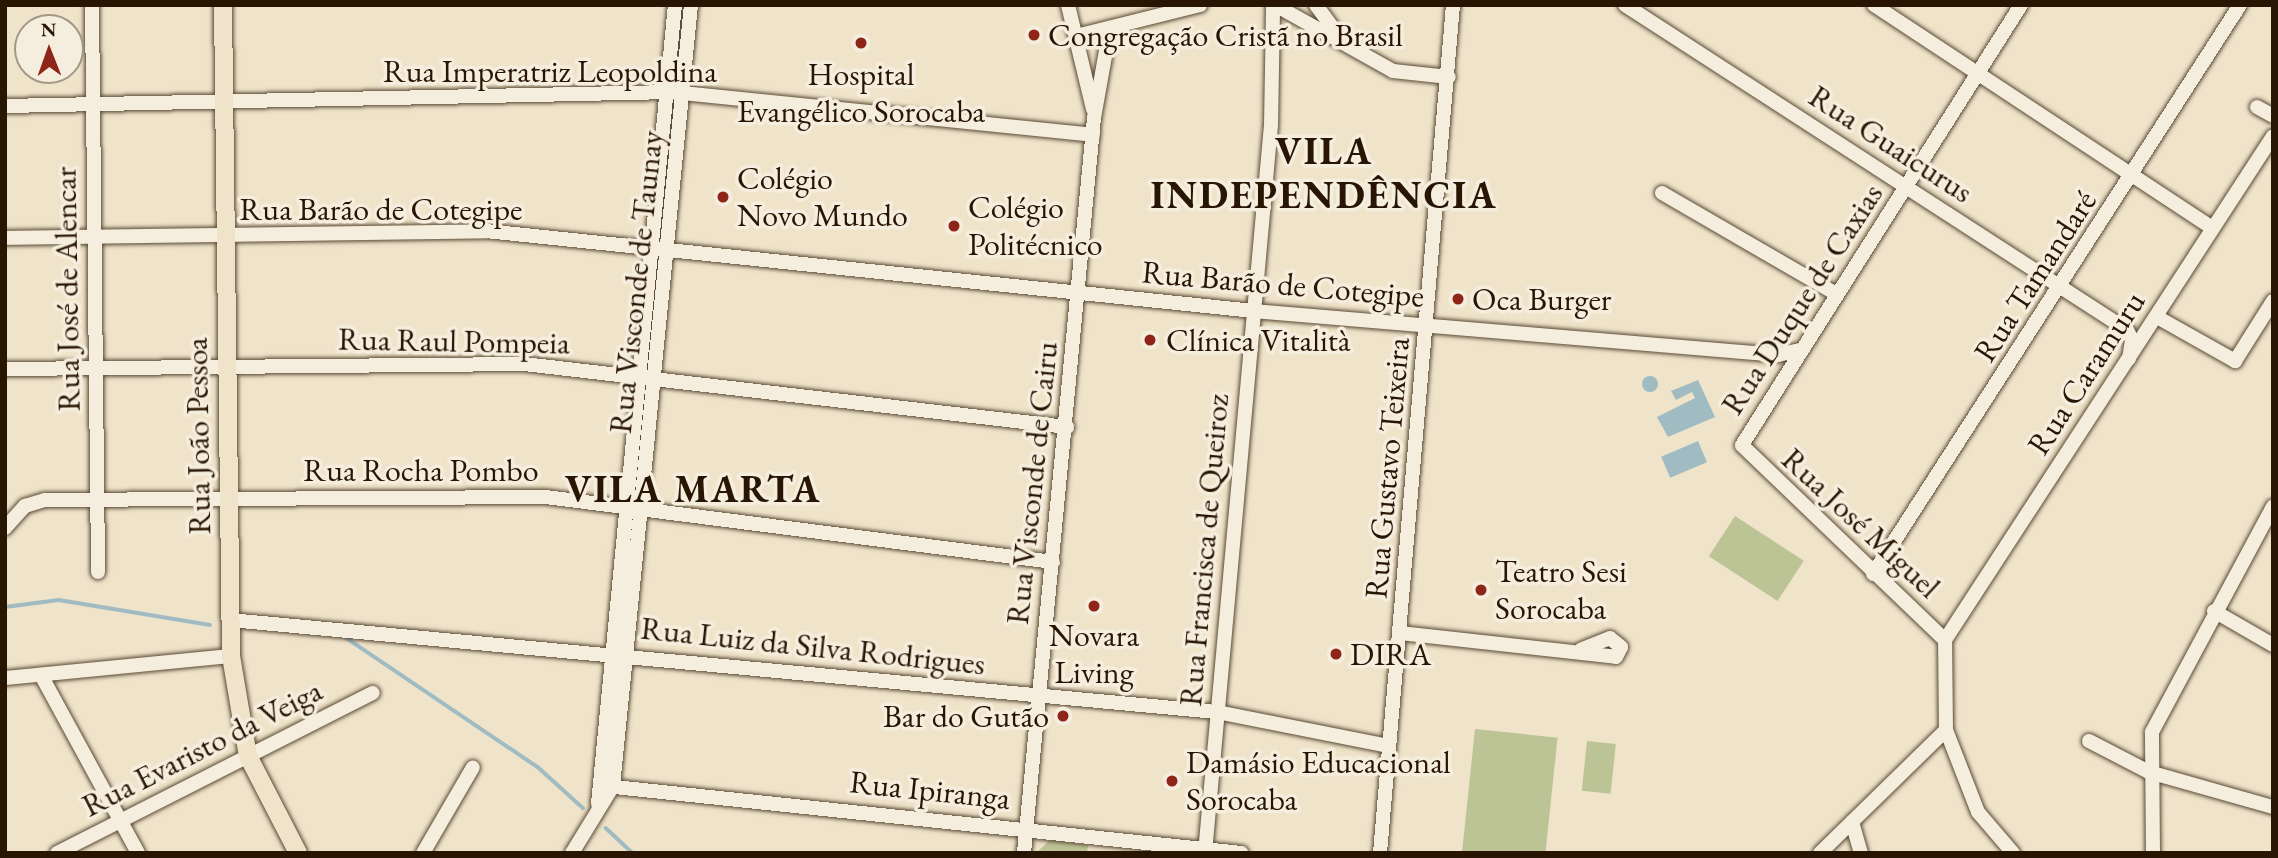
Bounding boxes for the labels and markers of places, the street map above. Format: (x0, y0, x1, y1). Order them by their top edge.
place label: Congregação Cristã no Brasil (1048, 16, 1403, 54)
marker: Congregação Cristã no Brasil (1026, 27, 1042, 43)
marker: Hospital Evangélico Sorocaba (851, 33, 871, 53)
place label: Hospital Evangélico Sorocaba (737, 56, 985, 131)
place label: Colégio Novo Mundo (737, 160, 908, 235)
marker: Colégio Novo Mundo (715, 189, 731, 205)
place label: Colégio Politécnico (968, 189, 1103, 264)
marker: Colégio Politécnico (946, 218, 962, 234)
place label: Oca Burger (1472, 280, 1612, 318)
marker: Oca Burger (1450, 291, 1466, 307)
place label: Clínica Vitalità (1166, 321, 1351, 359)
marker: Clínica Vitalità (1140, 330, 1160, 350)
place label: Teatro Sesi Sorocaba (1495, 553, 1627, 628)
marker: Teatro Sesi Sorocaba (1473, 582, 1489, 598)
marker: Novara Living (1086, 598, 1102, 614)
place label: Novara Living (1049, 617, 1139, 692)
place label: DIRA (1350, 635, 1431, 673)
marker: DIRA (1328, 646, 1344, 662)
place label: Bar do Gutão (883, 697, 1049, 735)
marker: Bar do Gutão (1055, 708, 1071, 724)
place label: Damásio Educacional Sorocaba (1186, 744, 1451, 819)
marker: Damásio Educacional Sorocaba (1164, 773, 1180, 789)

